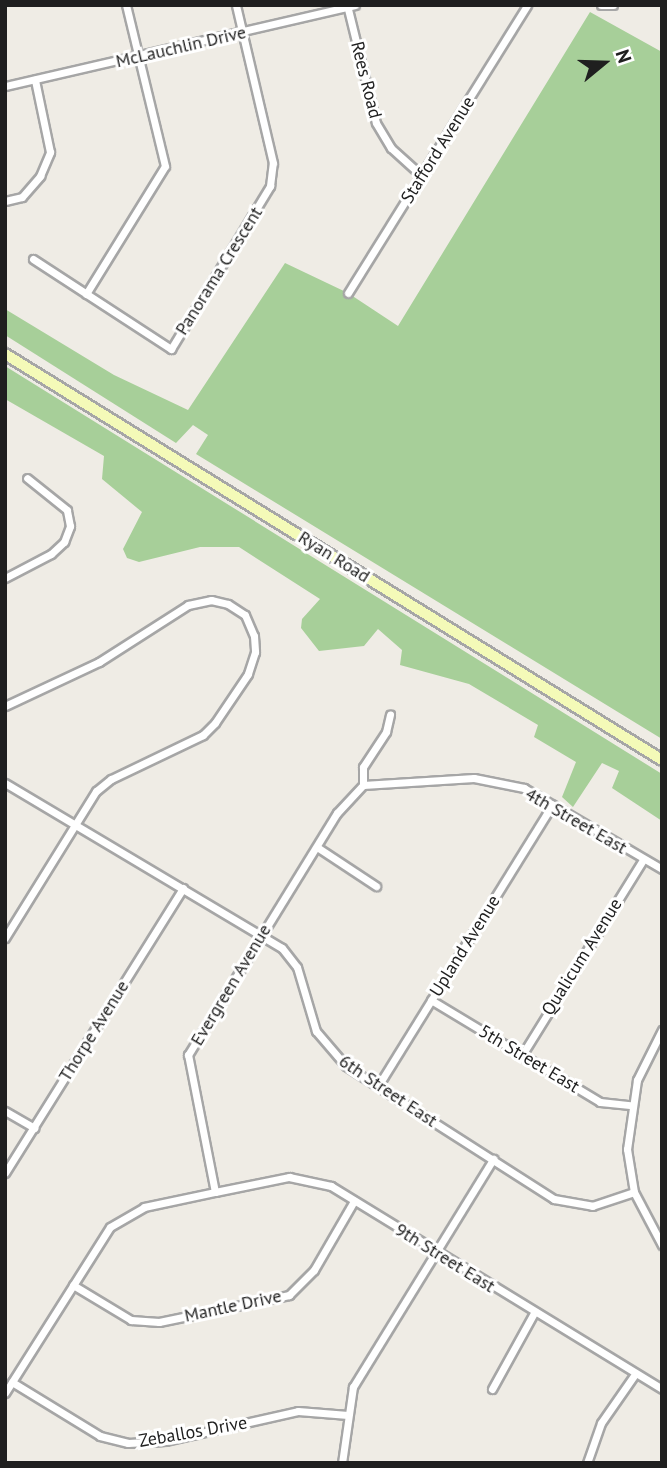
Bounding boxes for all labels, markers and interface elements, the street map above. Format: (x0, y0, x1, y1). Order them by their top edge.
street label: McLauchlin Drive (114, 22, 248, 72)
north arrow (569, 28, 639, 98)
street label: Rees Road (346, 39, 386, 121)
text: N (610, 46, 637, 66)
street label: Stafford Avenue (396, 92, 480, 208)
street label: Panorama Crescent (171, 203, 267, 339)
street label: Ryan Road (294, 527, 374, 587)
street label: 4th Street East (521, 783, 631, 859)
street label: Upland Avenue (425, 891, 505, 1001)
street label: Qualicum Avenue (537, 894, 627, 1020)
street label: Evergreen Avenue (186, 920, 276, 1050)
street label: Thorpe Avenue (54, 976, 134, 1086)
street label: 5th Street East (475, 1020, 583, 1098)
street label: 6th Street East (335, 1050, 441, 1132)
street label: 9th Street East (391, 1219, 499, 1297)
street label: Mantle Drive (183, 1285, 283, 1327)
street label: Zeballos Drive (137, 1412, 249, 1452)

